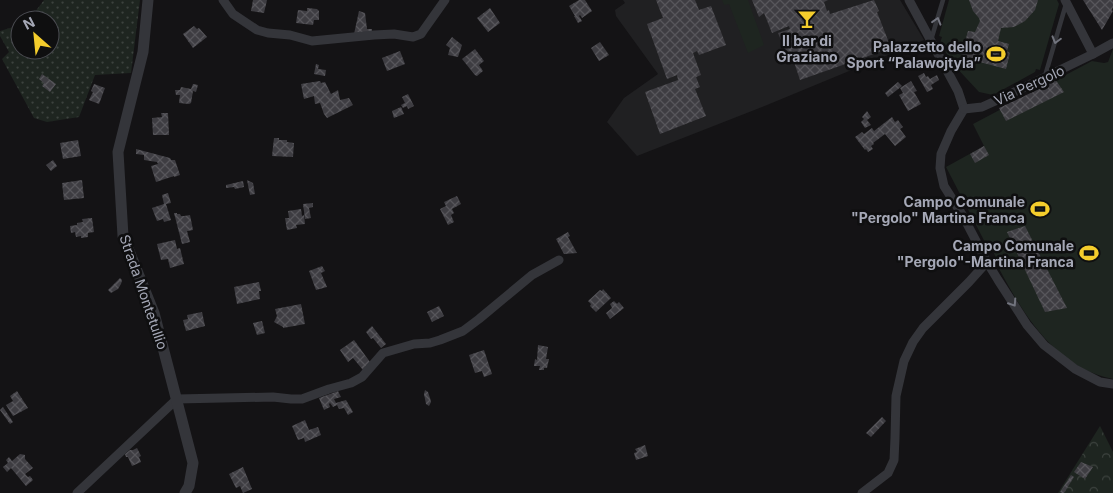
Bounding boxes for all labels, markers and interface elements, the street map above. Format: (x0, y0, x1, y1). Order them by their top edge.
bar icon: Il bar di Graziano (796, 8, 818, 30)
north arrow (10, 10, 60, 60)
text: N (20, 13, 37, 33)
one-way arrow (932, 17, 942, 25)
place label: Il bar di Graziano (776, 32, 838, 65)
one-way arrow (1051, 35, 1061, 43)
place label: Palazzetto dello Sport “Palawojtyla” (846, 38, 981, 71)
sports icon: Palazzetto dello Sport “Palawojtyla” (985, 43, 1007, 65)
street label: Via Pergolo (991, 61, 1067, 109)
place label: Campo Comunale "Pergolo" Martina Franca (851, 193, 1025, 226)
sports icon: Campo Comunale "Pergolo" Martina Franca (1029, 198, 1051, 220)
street label: Strada Montetullio (116, 232, 172, 352)
place label: Campo Comunale "Pergolo"-Martina Franca (897, 237, 1074, 270)
sports icon: Campo Comunale "Pergolo"-Martina Franca (1078, 242, 1100, 264)
one-way arrow (1007, 298, 1016, 307)

